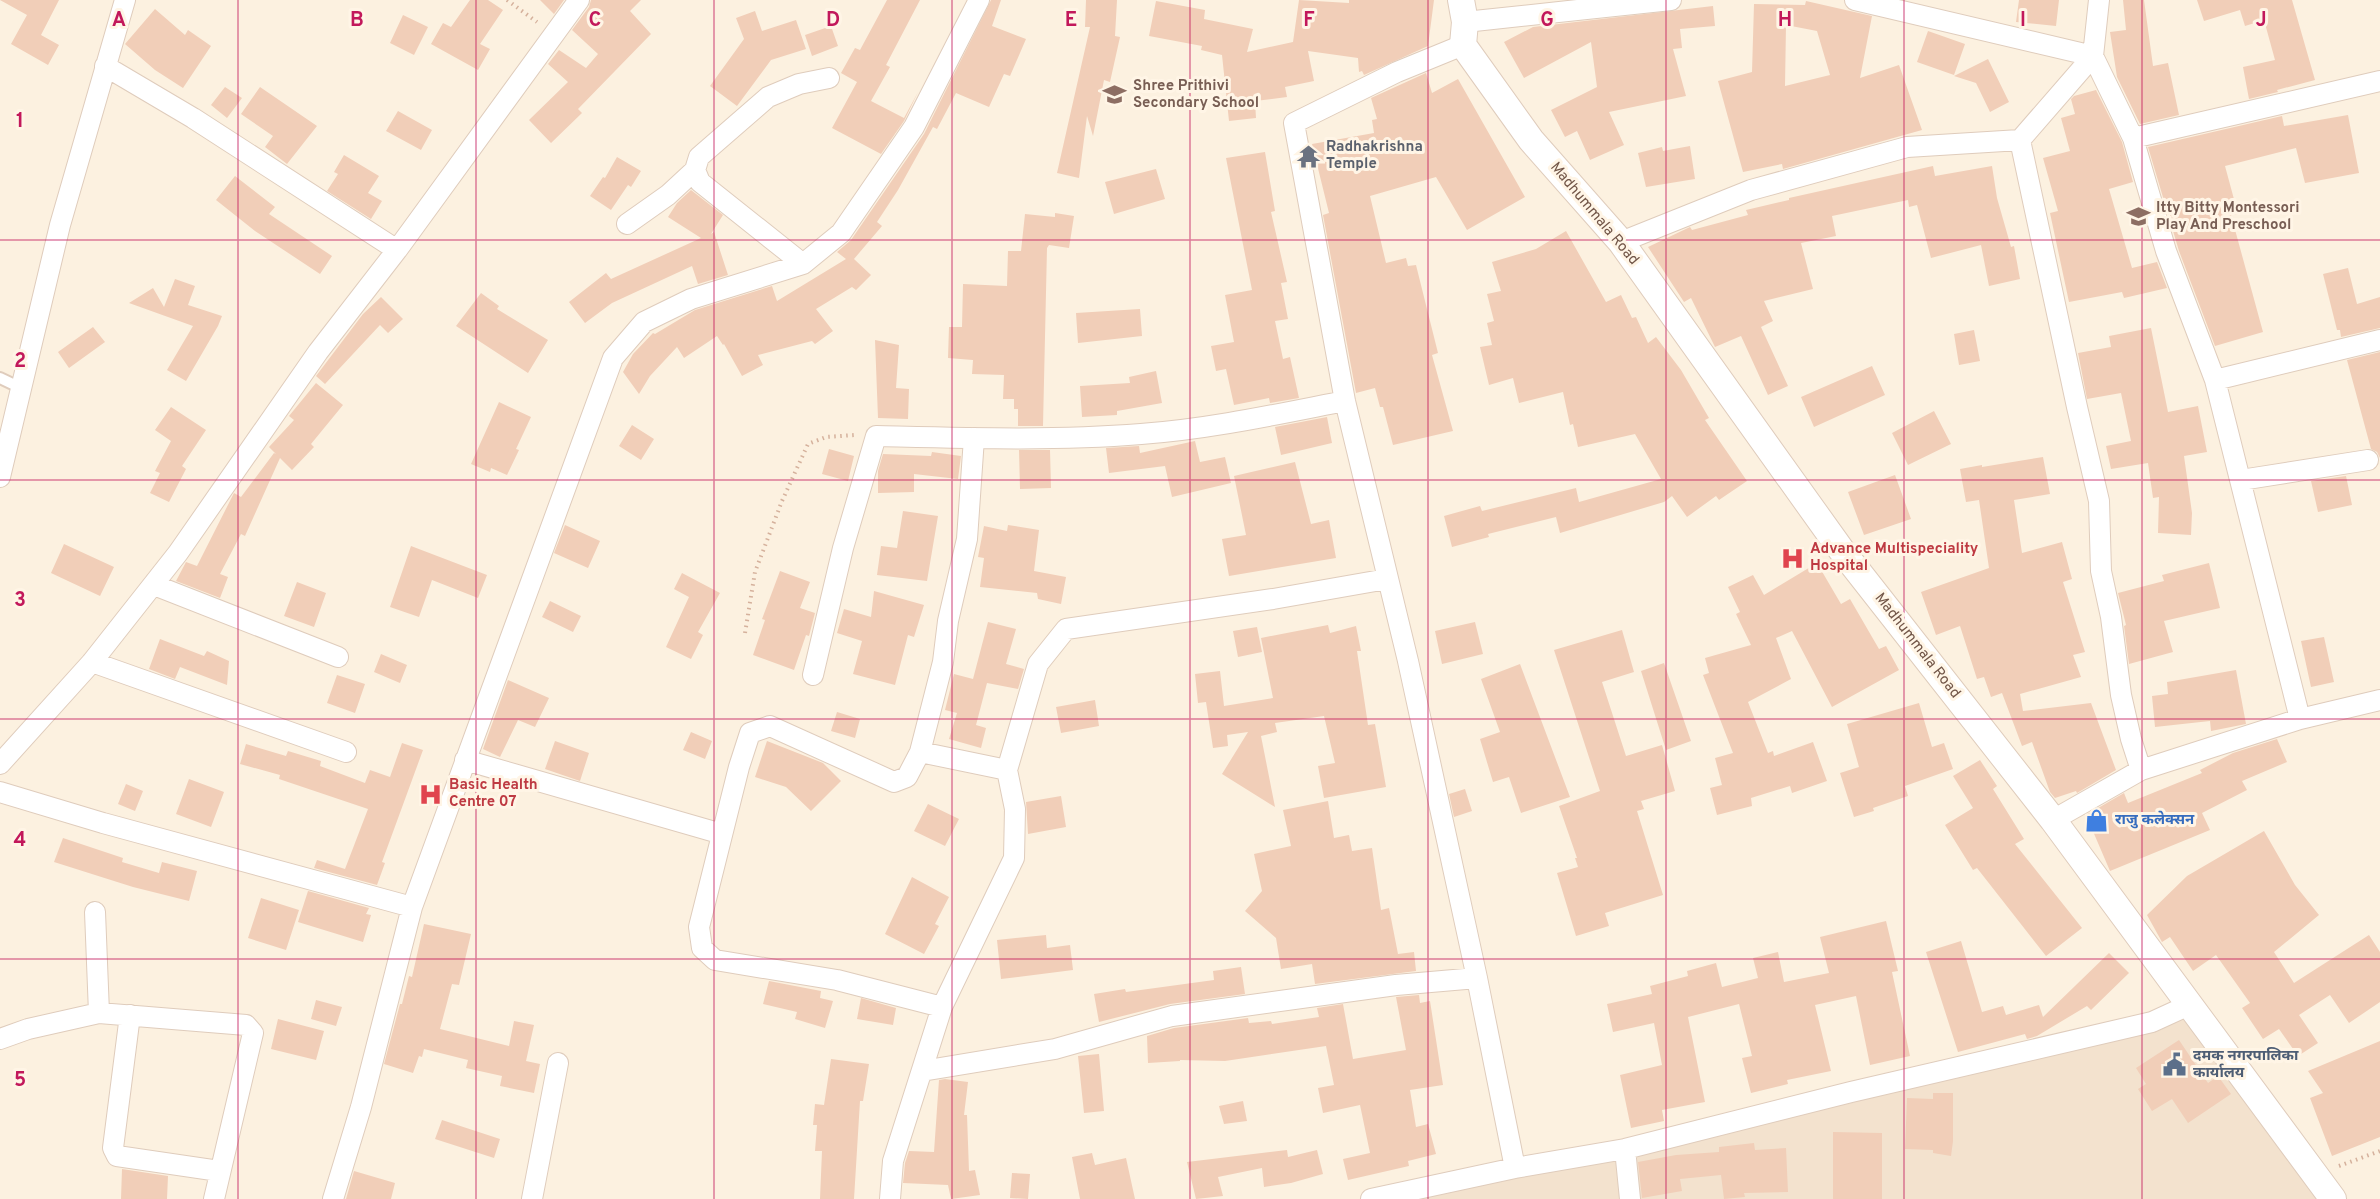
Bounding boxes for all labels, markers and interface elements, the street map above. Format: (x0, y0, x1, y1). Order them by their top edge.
text: A (112, 8, 126, 34)
text: B (350, 8, 364, 34)
text: C (589, 8, 601, 34)
text: D (826, 8, 840, 34)
text: E (1065, 8, 1077, 34)
text: F (1303, 8, 1315, 34)
text: G (1540, 8, 1554, 34)
text: H (1778, 8, 1792, 34)
text: I (2020, 8, 2026, 34)
text: J (2255, 8, 2267, 34)
place label: Shree Prithivi Secondary School (1133, 77, 1259, 113)
school or university icon: Shree Prithivi Secondary School (1102, 82, 1128, 108)
text: 1 (16, 109, 24, 135)
place label: Radhakrishna Temple (1326, 138, 1423, 174)
temple icon: Radhakrishna Temple (1295, 143, 1321, 169)
street label: Madhummala Road (1545, 159, 1643, 269)
place label: Itty Bitty Montessori Play And Preschool (2156, 199, 2299, 235)
school or university icon: Itty Bitty Montessori Play And Preschool (2125, 204, 2151, 230)
text: 2 (14, 349, 26, 375)
place label: Advance Multispeciality Hospital (1810, 540, 1979, 576)
hospital icon: Advance Multispeciality Hospital (1779, 545, 1805, 571)
text: 3 (14, 588, 26, 614)
street label: Madhummala Road (1870, 589, 1964, 703)
place label: Basic Health Centre 07 (449, 776, 538, 812)
hospital icon: Basic Health Centre 07 (418, 781, 444, 807)
shop icon: राजु कलेक्सन (2084, 807, 2110, 833)
place label: राजु कलेक्सन (2115, 810, 2195, 830)
text: 4 (14, 828, 26, 854)
place label: दमक नगरपालिका कार्यालय (2193, 1047, 2299, 1083)
public building icon: दमक नगरपालिका कार्यालय (2162, 1052, 2188, 1078)
text: 5 (14, 1068, 26, 1094)

